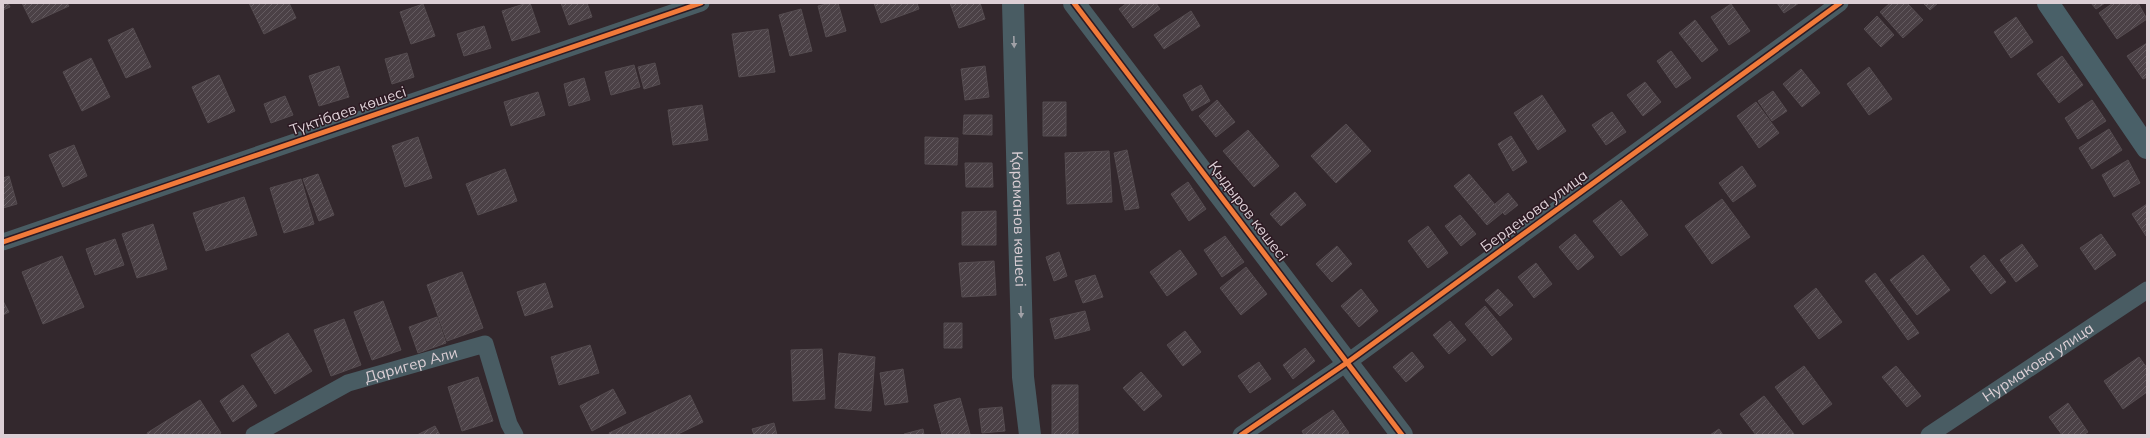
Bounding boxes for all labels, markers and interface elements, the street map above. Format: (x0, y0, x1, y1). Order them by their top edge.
one-way arrow (1011, 36, 1017, 49)
street label: Түктібаев көшесі (287, 82, 408, 139)
street label: Қараманов көшесі (1008, 151, 1031, 287)
street label: Қыдыров көшесі (1205, 157, 1292, 265)
street label: Берденова улица (1476, 165, 1591, 256)
one-way arrow (1018, 306, 1024, 319)
street label: Нурмакова улица (1978, 318, 2097, 406)
street label: Даригер Али (362, 342, 460, 387)

